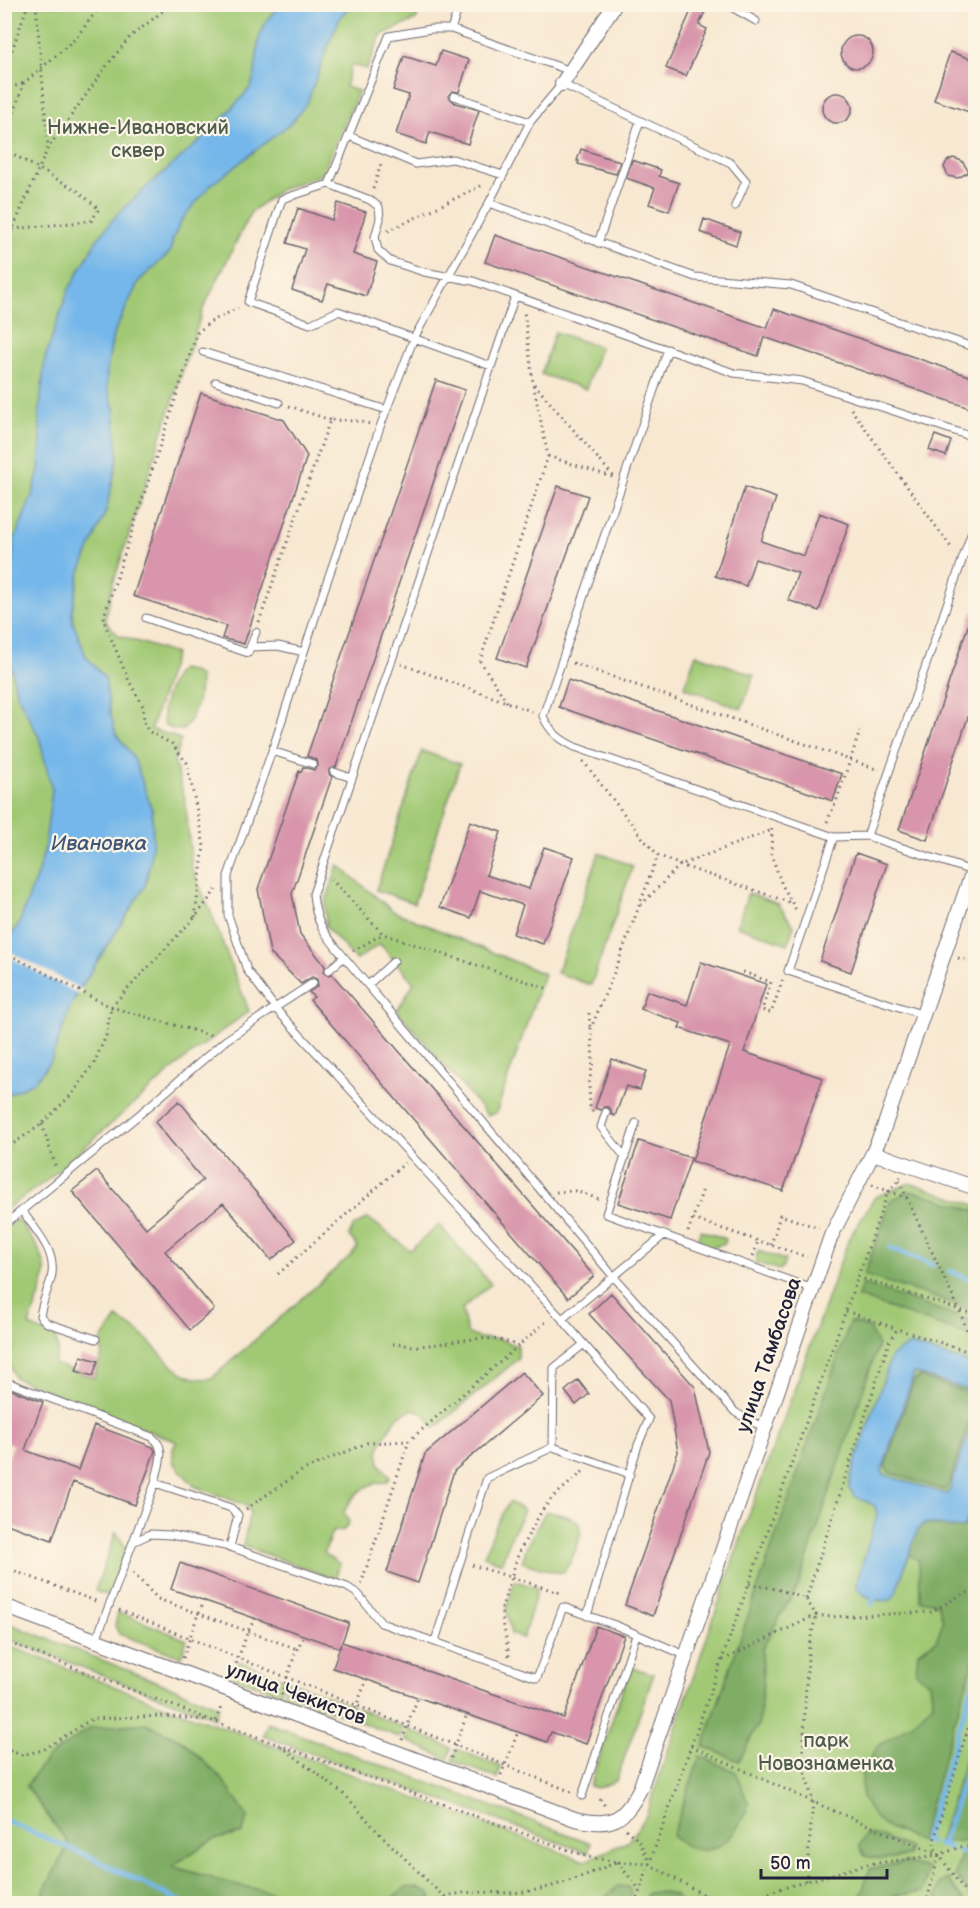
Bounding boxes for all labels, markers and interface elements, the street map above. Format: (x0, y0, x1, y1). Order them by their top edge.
park label: Нижне-Ивановский сквер (47, 116, 229, 163)
water label: Ивановка (51, 831, 147, 856)
street label: улица Тамбасова (731, 1274, 807, 1436)
street label: улица Чекистов (223, 1658, 369, 1731)
park label: парк Новознаменка (758, 1729, 894, 1776)
scale bar (761, 1842, 887, 1880)
text: 50 m (770, 1853, 811, 1874)

